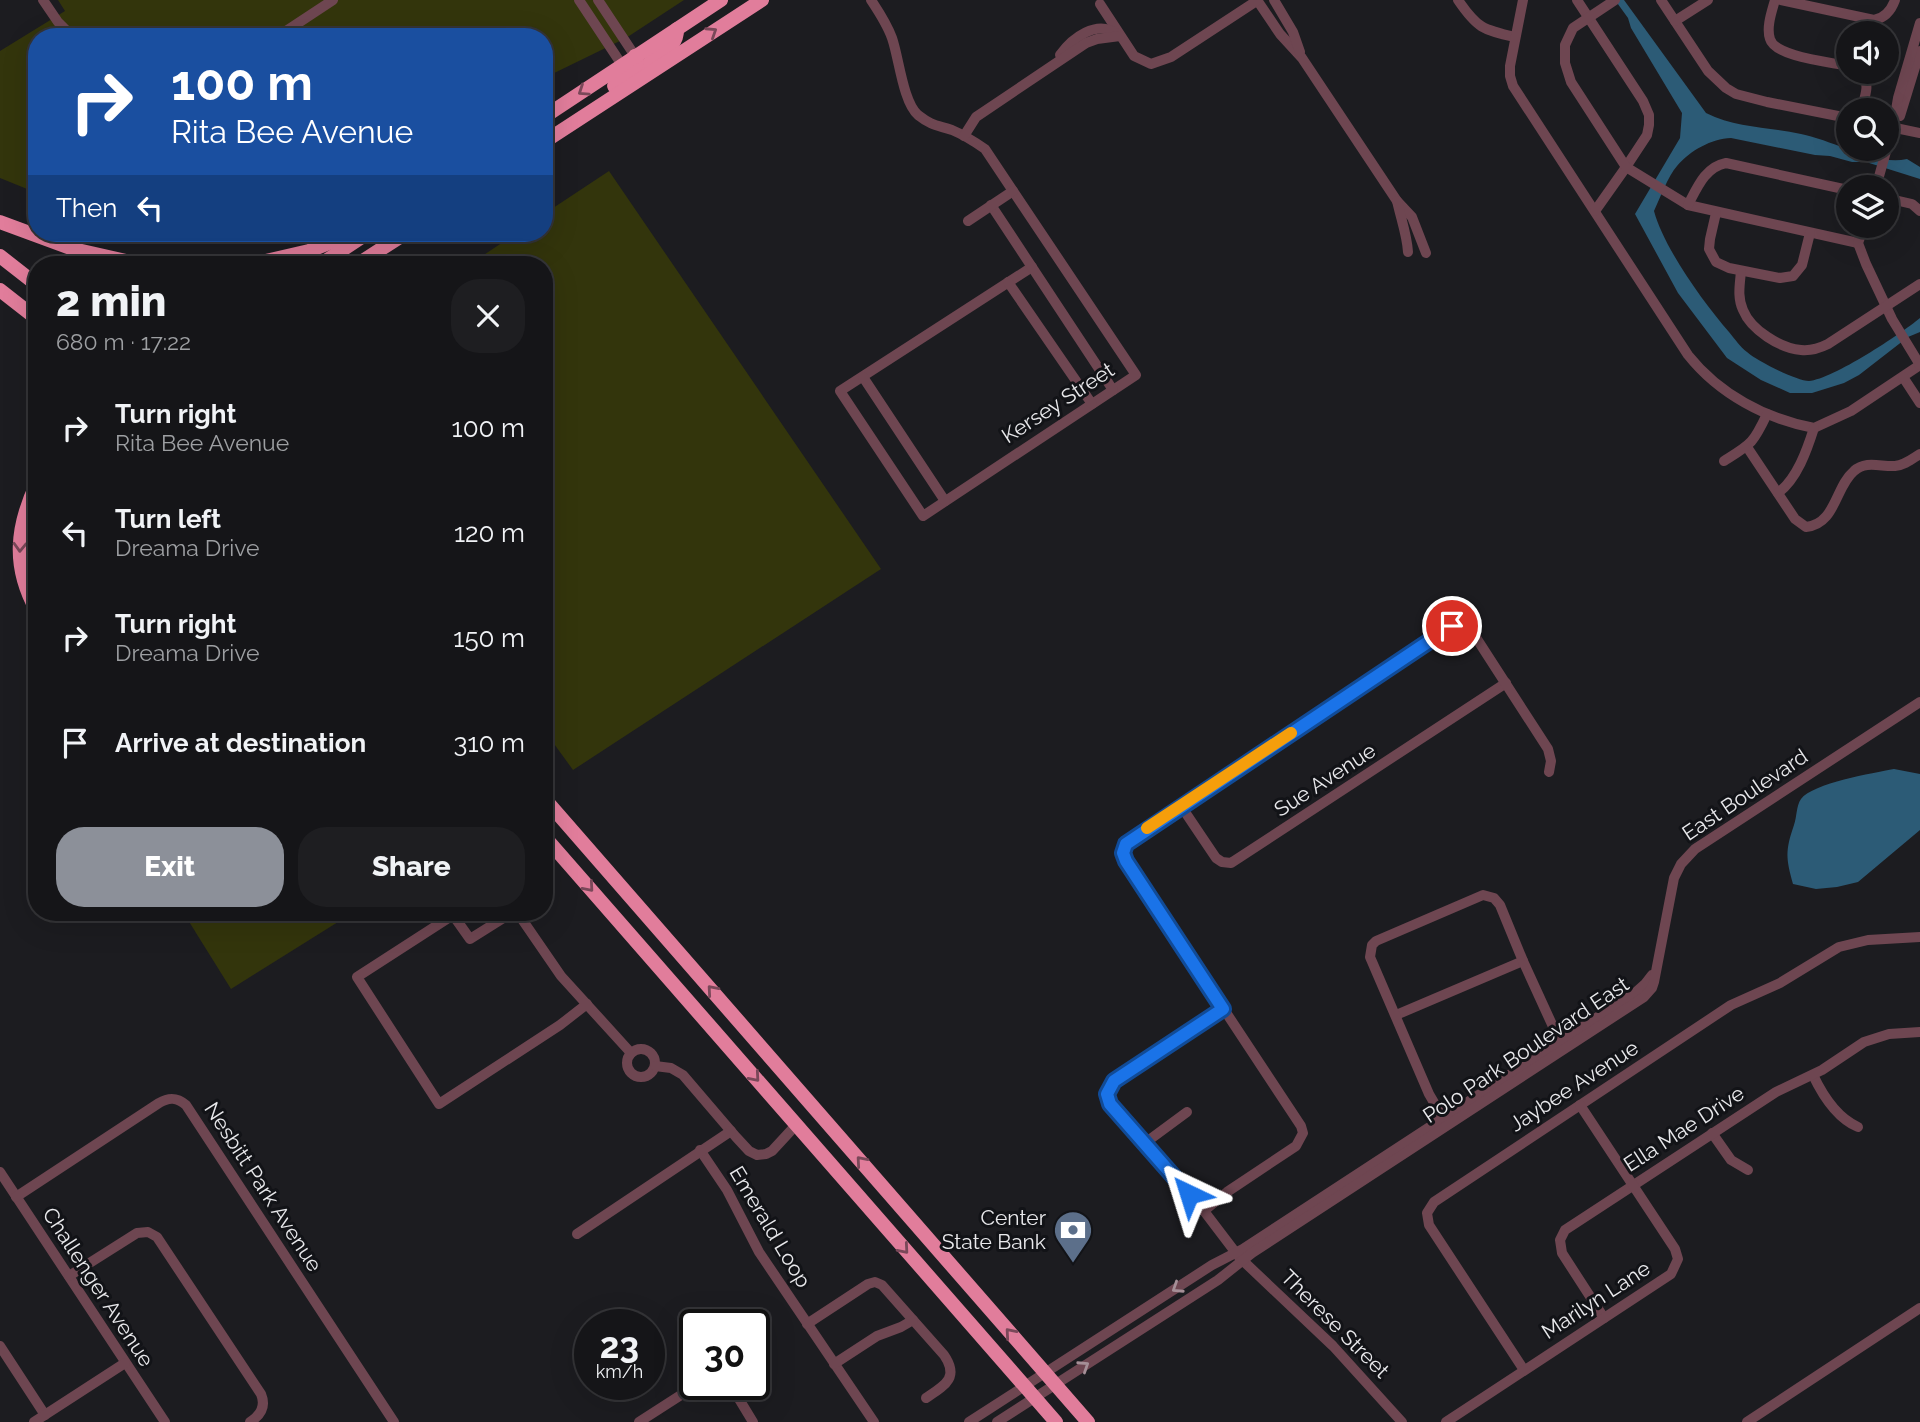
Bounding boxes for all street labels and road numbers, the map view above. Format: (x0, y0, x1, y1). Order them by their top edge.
street label: Kersey Street (997, 357, 1119, 448)
street label: Sue Avenue (1269, 738, 1380, 822)
street label: East Boulevard (1677, 743, 1812, 846)
street label: Polo Park Boulevard East (1418, 971, 1633, 1128)
street label: Jaybee Avenue (1505, 1035, 1643, 1136)
street label: Ella Mae Drive (1619, 1080, 1749, 1177)
street label: Nesbitt Park Avenue (199, 1097, 327, 1276)
street label: Emerald Loop (724, 1162, 816, 1292)
street label: Challenger Avenue (38, 1202, 159, 1371)
street label: Marilyn Lane (1537, 1255, 1655, 1344)
street label: Therese Street (1276, 1264, 1395, 1383)

